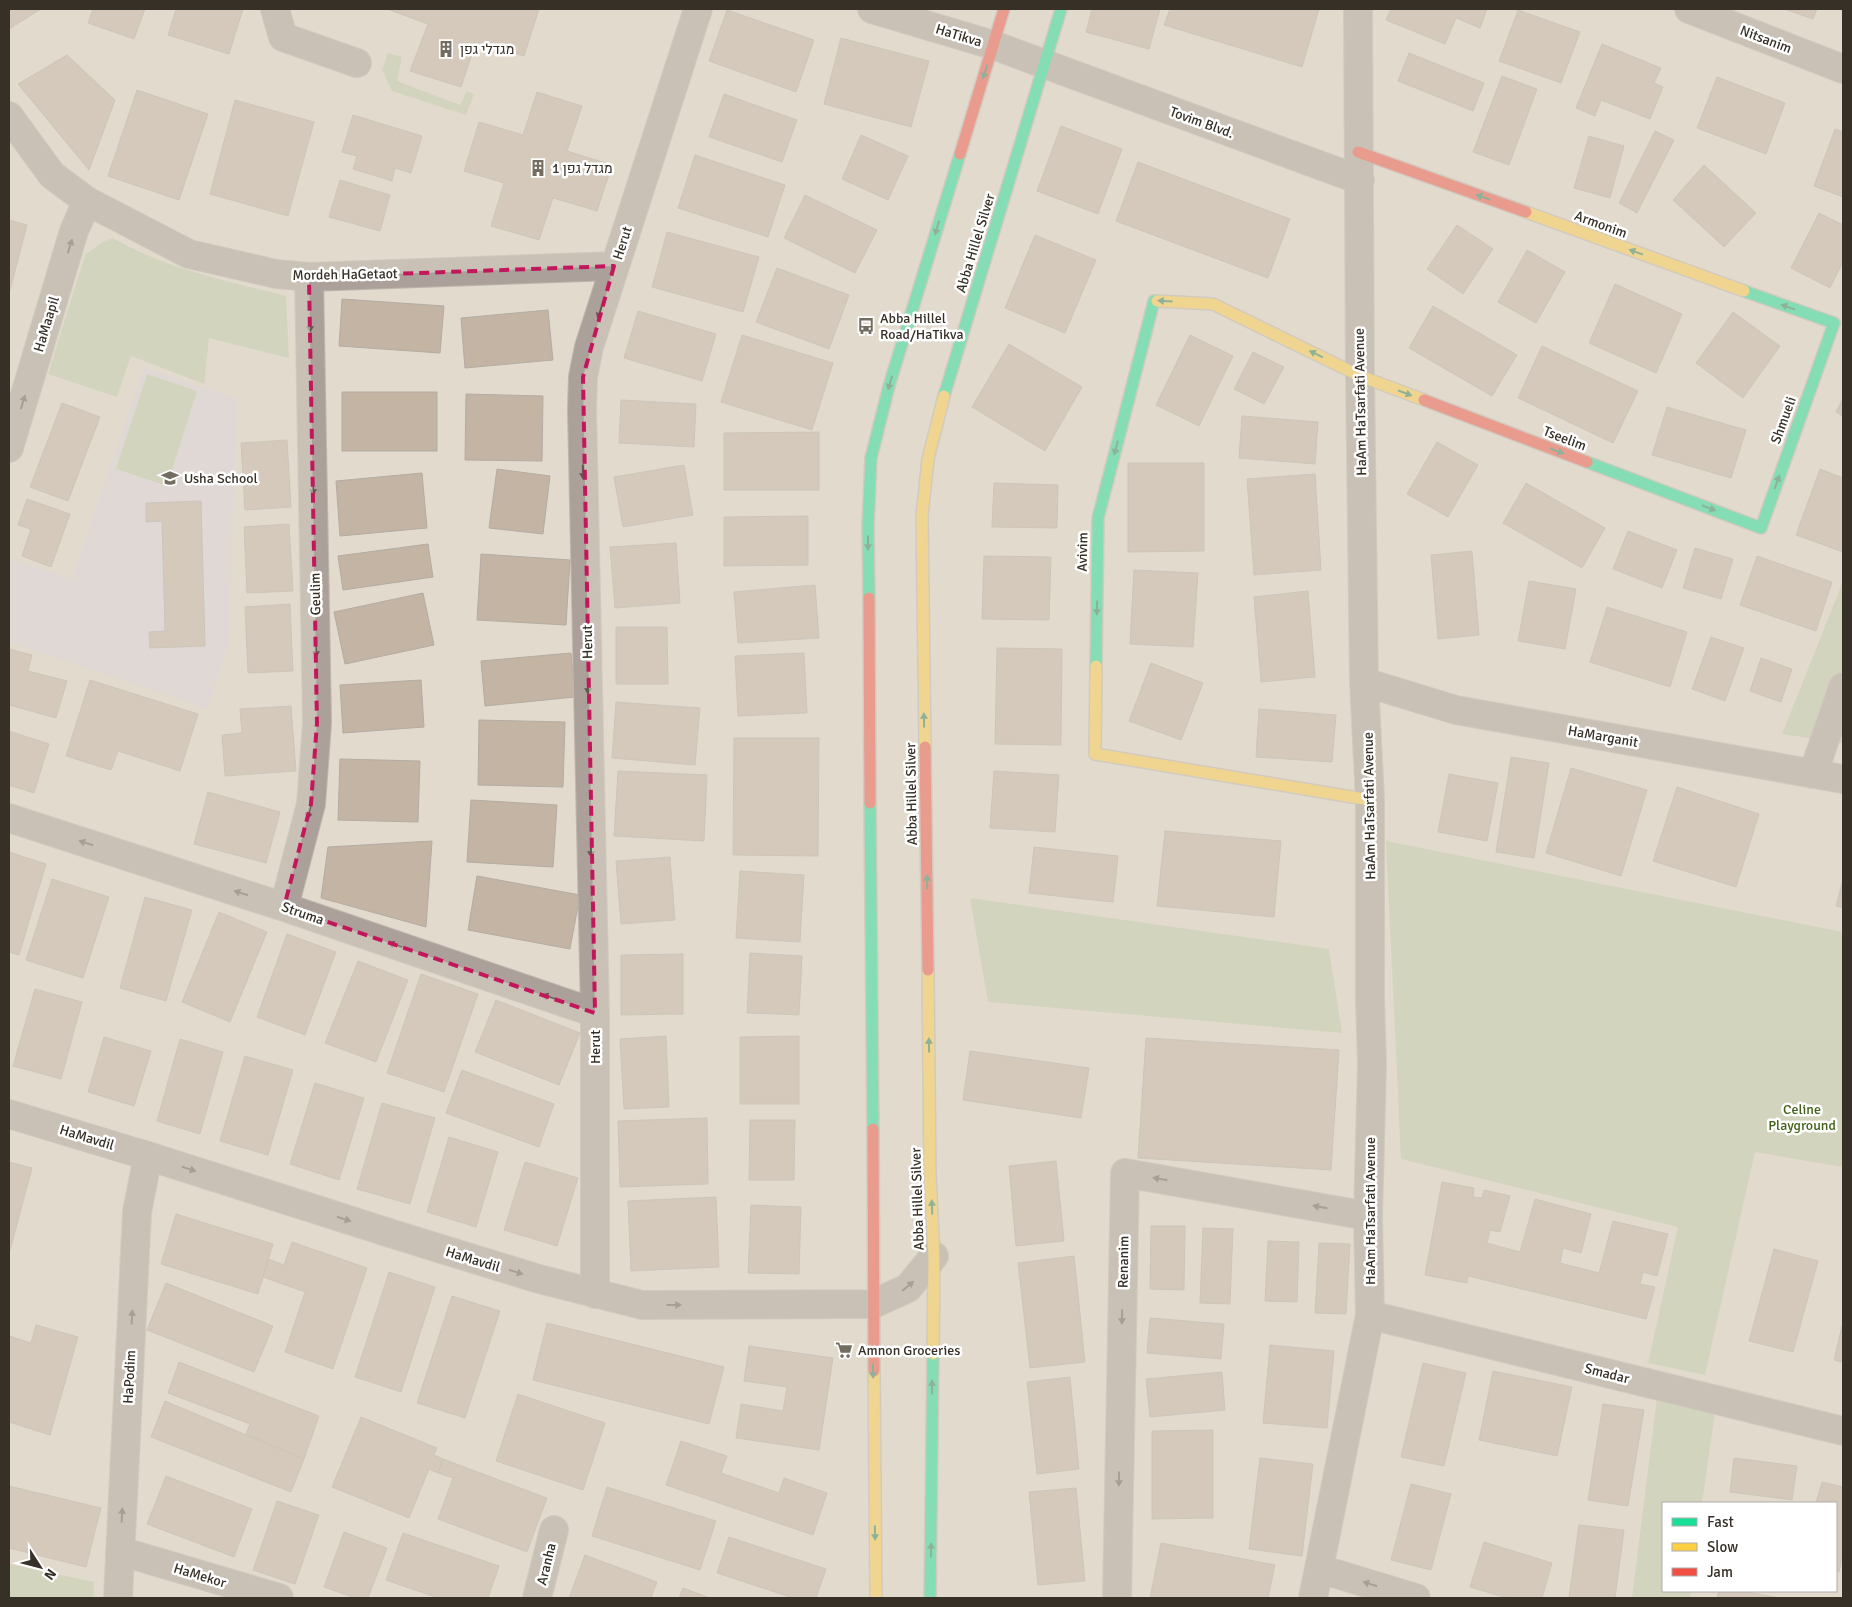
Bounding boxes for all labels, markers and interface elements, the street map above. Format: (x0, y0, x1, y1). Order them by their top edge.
street label: HaTikva (934, 20, 984, 51)
street label: Nitsanim (1738, 22, 1794, 57)
building icon: מגדלי גפן (436, 39, 456, 59)
place label: מגדלי גפן (460, 41, 514, 58)
one-way arrow (980, 65, 988, 80)
street label: Tovim Blvd. (1167, 103, 1236, 142)
building icon: מגדל גפן 1 (528, 158, 548, 178)
place label: מגדל גפן 1 (552, 160, 613, 177)
street label: Abba Hillel Silver (952, 191, 999, 295)
one-way arrow (1475, 193, 1490, 200)
street label: Armonim (1572, 207, 1629, 242)
one-way arrow (933, 220, 941, 235)
street label: Herut (609, 224, 636, 262)
one-way arrow (66, 238, 74, 253)
one-way arrow (1628, 248, 1643, 255)
street label: Mordeh HaGetaot (292, 265, 398, 284)
street label: HaMaapil (30, 294, 63, 354)
one-way arrow (1157, 297, 1173, 305)
one-way arrow (1781, 303, 1796, 310)
one-way arrow (596, 305, 603, 320)
place label: Abba Hillel Road/HaTikva (880, 310, 964, 343)
bus stop icon: Abba Hillel Road/HaTikva (856, 316, 876, 336)
one-way arrow (306, 318, 314, 334)
street label: HaAm HaTsarfati Avenue (1351, 328, 1370, 476)
one-way arrow (1309, 350, 1323, 358)
one-way arrow (886, 376, 894, 391)
one-way arrow (1398, 389, 1413, 397)
one-way arrow (19, 394, 27, 409)
street label: Shmueli (1767, 394, 1800, 446)
street label: Tseelim (1541, 422, 1589, 454)
one-way arrow (1112, 440, 1120, 455)
one-way arrow (1550, 447, 1564, 455)
one-way arrow (579, 465, 587, 481)
school or university icon: Usha School (160, 468, 180, 488)
place label: Usha School (184, 470, 258, 487)
one-way arrow (1773, 474, 1781, 489)
one-way arrow (309, 480, 317, 496)
one-way arrow (1702, 504, 1717, 512)
street label: Avivim (1074, 532, 1091, 572)
one-way arrow (864, 535, 872, 551)
street label: Geulim (307, 573, 324, 615)
one-way arrow (1093, 600, 1101, 616)
street label: Herut (579, 625, 596, 659)
one-way arrow (312, 643, 320, 659)
one-way arrow (584, 680, 592, 696)
one-way arrow (920, 712, 928, 728)
street label: HaMarganit (1567, 722, 1639, 751)
street label: HaAm HaTsarfati Avenue (1360, 732, 1379, 880)
street label: Abba Hillel Silver (902, 742, 921, 846)
one-way arrow (305, 805, 313, 820)
one-way arrow (79, 839, 94, 846)
one-way arrow (588, 842, 596, 858)
one-way arrow (923, 874, 931, 890)
one-way arrow (233, 889, 248, 897)
street label: Struma (279, 898, 326, 929)
one-way arrow (387, 941, 402, 949)
one-way arrow (541, 993, 556, 1000)
street label: Herut (587, 1030, 604, 1064)
one-way arrow (925, 1036, 933, 1052)
park label: Celine Playground (1768, 1101, 1836, 1134)
street label: HaMavdil (57, 1121, 116, 1154)
street label: HaAm HaTsarfati Avenue (1362, 1137, 1379, 1285)
street label: Abba Hillel Silver (907, 1146, 928, 1251)
one-way arrow (182, 1166, 197, 1173)
one-way arrow (1152, 1174, 1168, 1182)
one-way arrow (927, 1199, 935, 1215)
one-way arrow (1312, 1203, 1328, 1211)
one-way arrow (337, 1215, 352, 1223)
street label: Renanim (1115, 1236, 1132, 1288)
street label: HaMavdil (443, 1243, 502, 1276)
one-way arrow (509, 1268, 524, 1276)
one-way arrow (901, 1280, 914, 1291)
one-way arrow (666, 1301, 682, 1309)
one-way arrow (128, 1309, 136, 1325)
one-way arrow (1118, 1309, 1126, 1325)
supermarket icon: Amnon Groceries (834, 1340, 854, 1360)
place label: Amnon Groceries (858, 1342, 960, 1359)
street label: HaPodim (120, 1350, 139, 1404)
street label: Smadar (1583, 1360, 1632, 1387)
one-way arrow (869, 1363, 877, 1379)
one-way arrow (928, 1379, 936, 1395)
one-way arrow (1115, 1471, 1123, 1487)
legend (1662, 1502, 1837, 1592)
one-way arrow (118, 1506, 126, 1522)
text: Fast (1707, 1513, 1734, 1531)
one-way arrow (871, 1525, 879, 1541)
text: Slow (1707, 1538, 1738, 1556)
street label: Aranha (533, 1541, 560, 1587)
one-way arrow (927, 1541, 935, 1557)
north arrow (15, 1542, 65, 1592)
street label: HaMekor (172, 1559, 229, 1592)
text: Jam (1707, 1563, 1733, 1581)
text: N (40, 1565, 60, 1583)
one-way arrow (1362, 1580, 1377, 1587)

